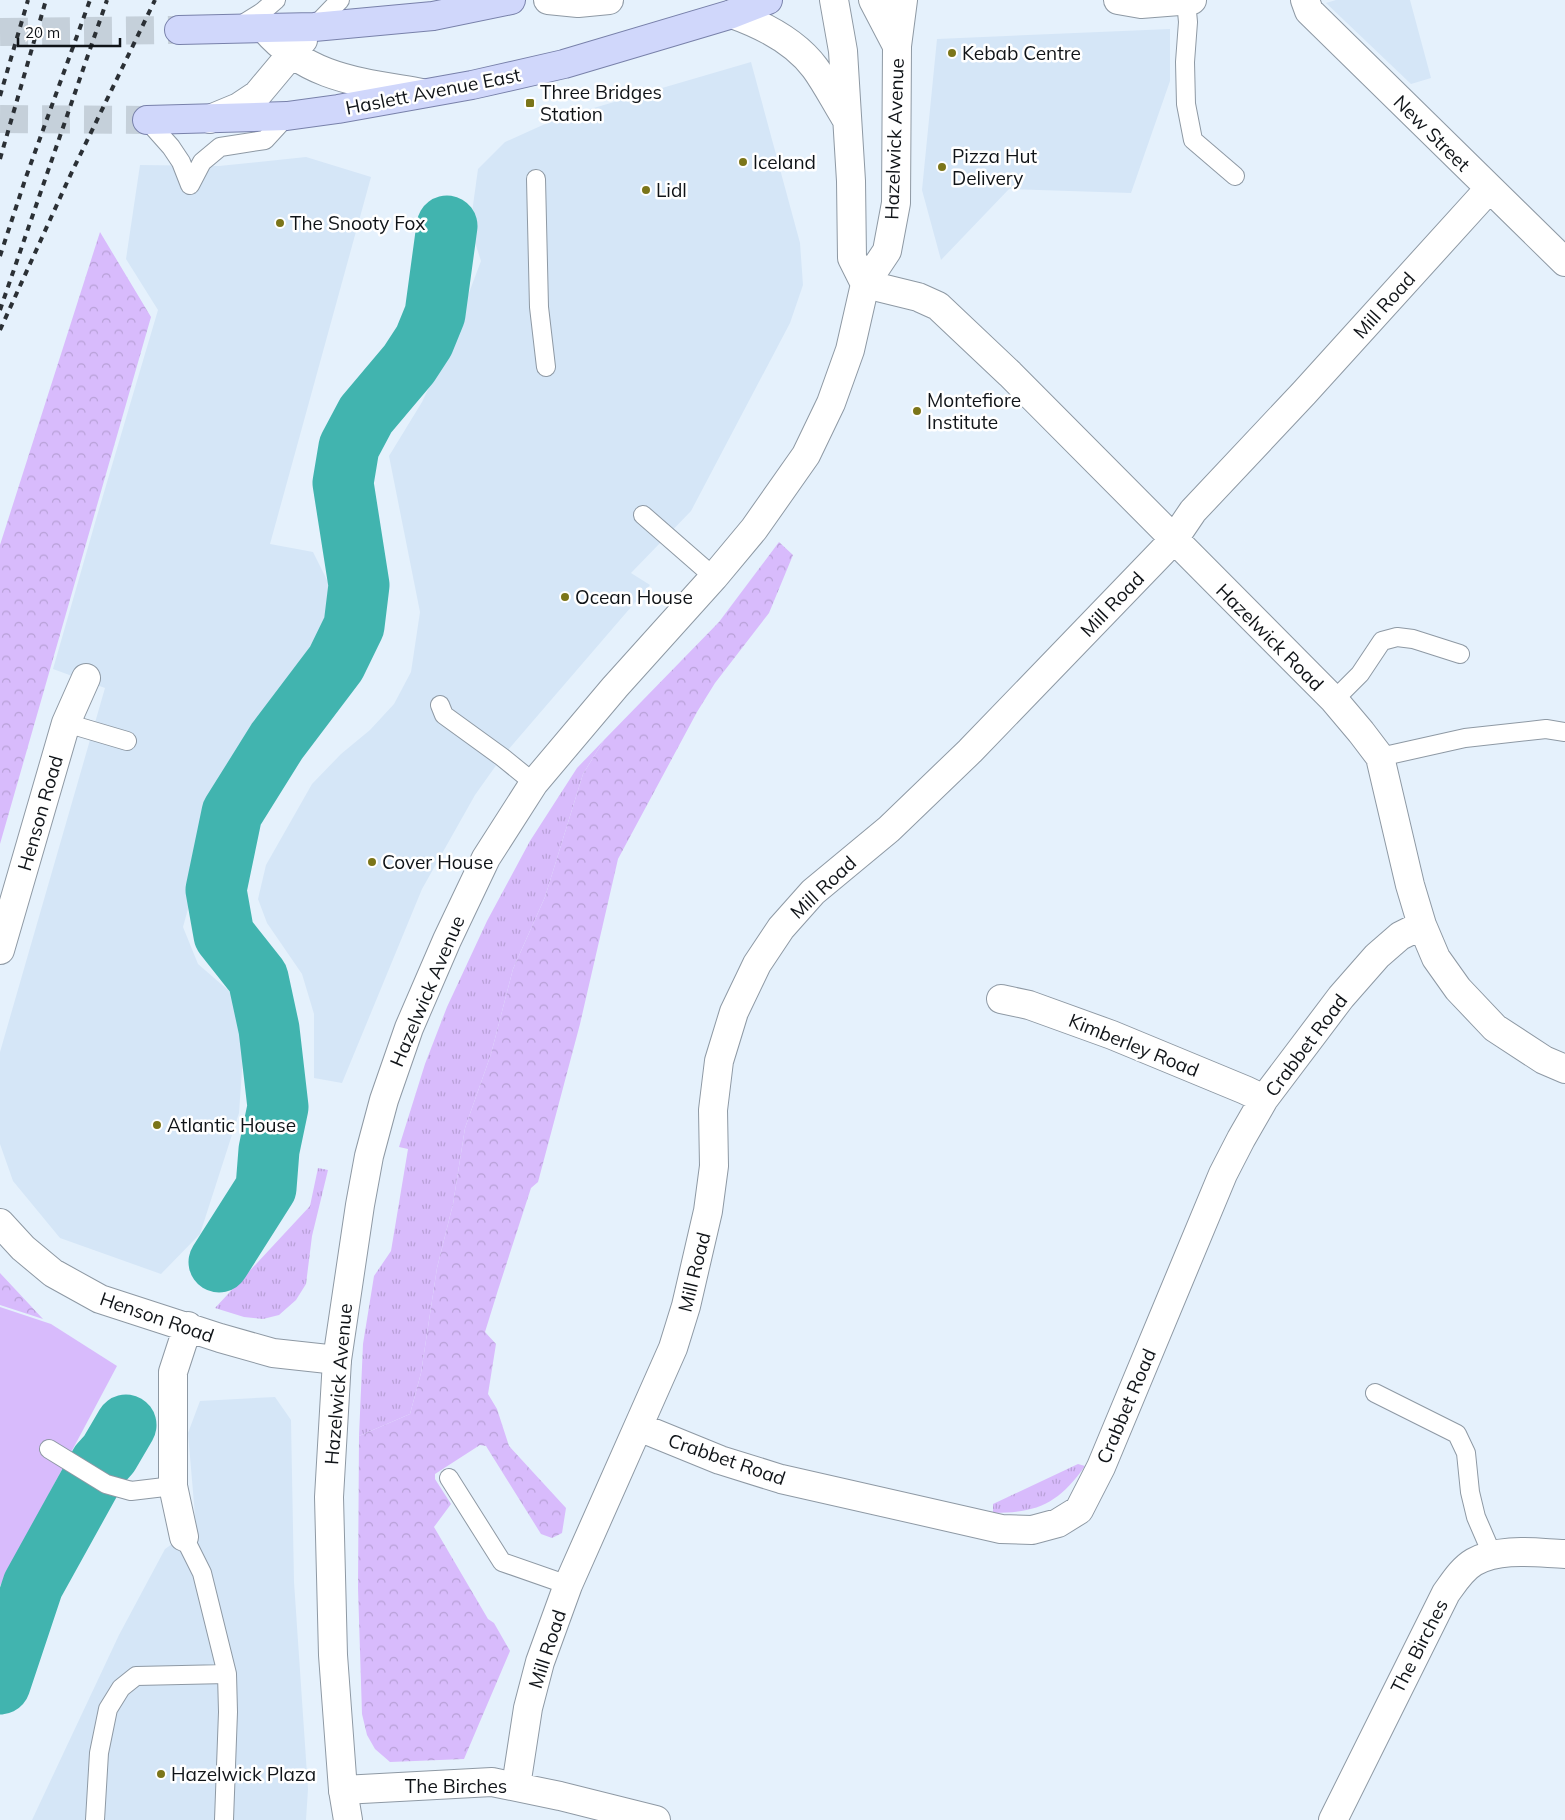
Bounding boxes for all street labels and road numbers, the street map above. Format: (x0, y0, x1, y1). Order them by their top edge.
street label: Hazelwick Avenue (879, 58, 909, 220)
street label: Haslett Avenue East (343, 62, 523, 120)
street label: New Street (1389, 90, 1476, 177)
street label: Mill Road (1348, 267, 1420, 343)
street label: Mill Road (1075, 566, 1149, 642)
street label: Hazelwick Road (1211, 578, 1329, 696)
street label: Henson Road (12, 753, 68, 873)
street label: Mill Road (785, 850, 861, 924)
street label: Hazelwick Avenue (384, 912, 470, 1070)
street label: Crabbet Road (1260, 989, 1352, 1101)
street label: Kimberley Road (1065, 1008, 1203, 1082)
street label: Mill Road (673, 1230, 715, 1314)
street label: Henson Road (97, 1286, 217, 1348)
street label: Hazelwick Avenue (319, 1302, 357, 1466)
street label: Crabbet Road (1091, 1345, 1161, 1467)
street label: Crabbet Road (665, 1428, 789, 1490)
street label: The Birches (1385, 1595, 1453, 1697)
street label: Mill Road (523, 1607, 571, 1691)
street label: The Birches (405, 1774, 507, 1798)

